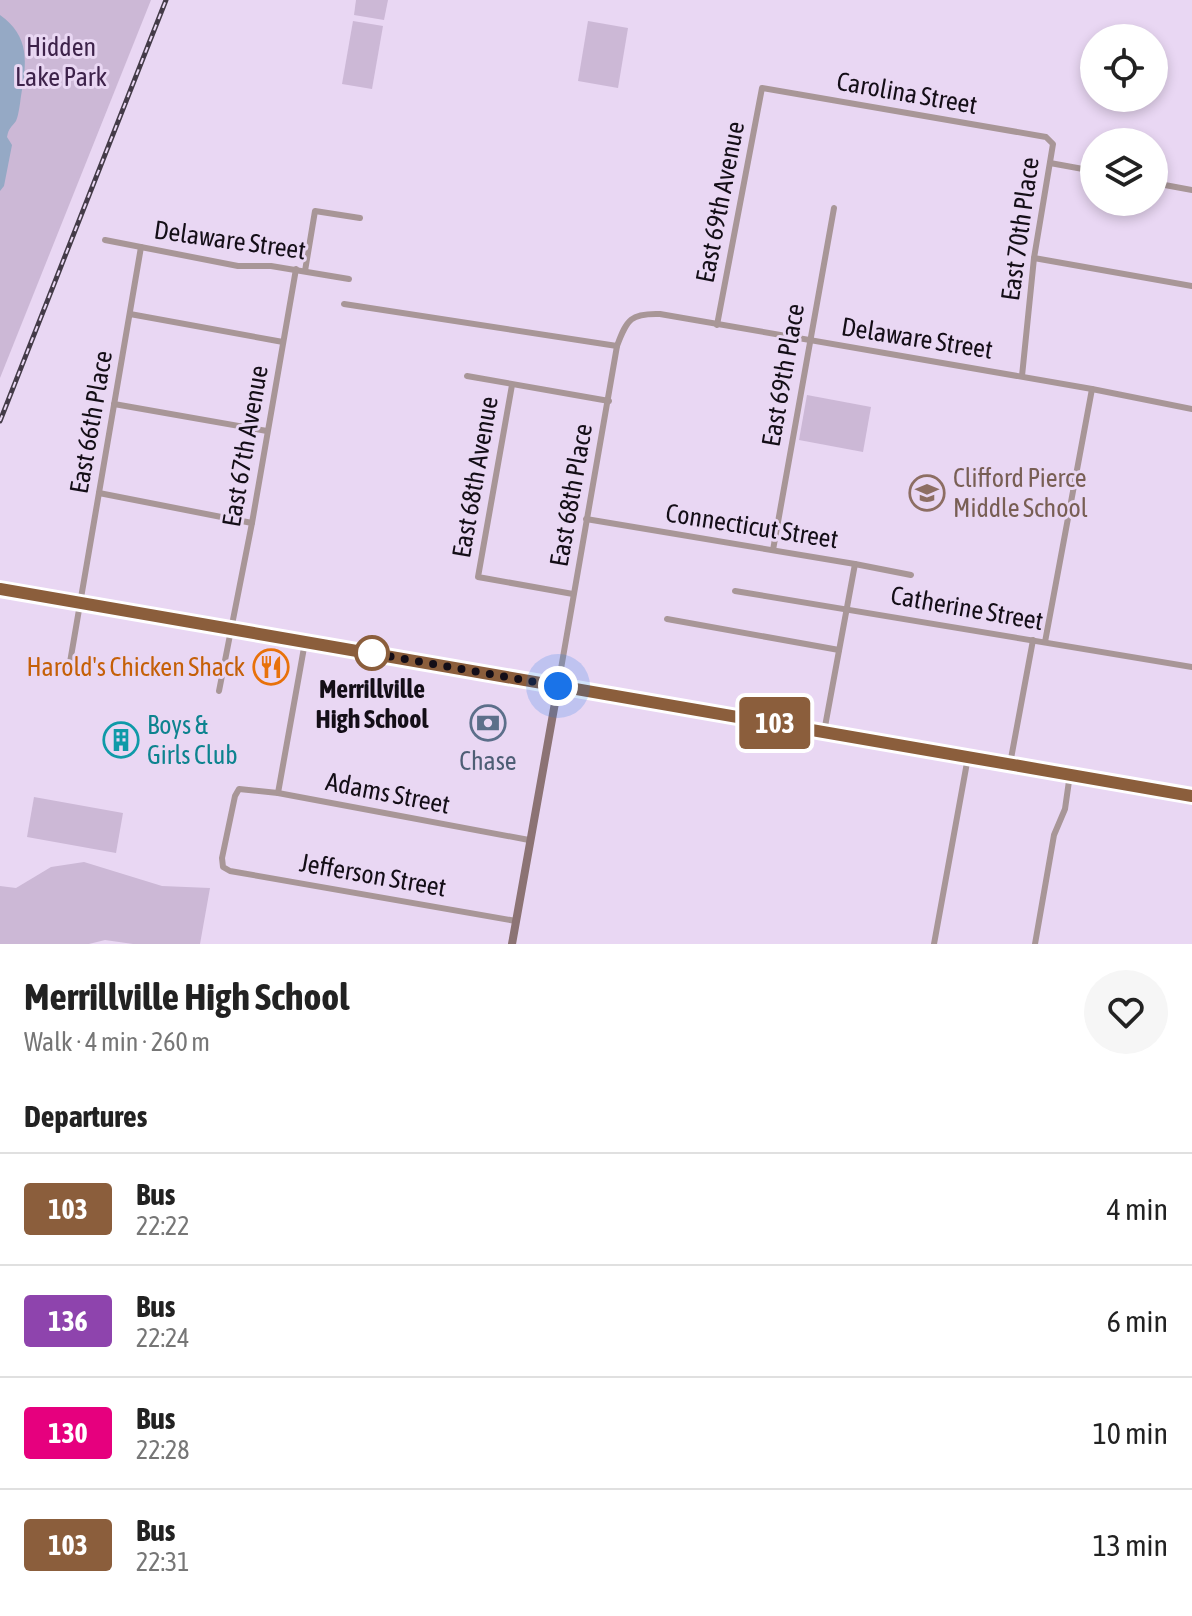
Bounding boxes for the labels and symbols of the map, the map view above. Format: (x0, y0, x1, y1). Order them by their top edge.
park label: Hidden Lake Park (15, 32, 107, 92)
street label: Carolina Street (835, 66, 979, 120)
street label: East 69th Avenue (690, 119, 750, 285)
street label: East 70th Place (995, 155, 1045, 303)
street label: Delaware Street (152, 215, 308, 265)
street label: East 69th Place (756, 301, 810, 449)
street label: Delaware Street (839, 311, 995, 365)
street label: East 66th Place (64, 348, 118, 496)
street label: East 67th Avenue (216, 363, 274, 529)
street label: East 68th Avenue (446, 394, 504, 560)
street label: East 68th Place (544, 421, 598, 569)
place label: Clifford Pierce Middle School (953, 463, 1088, 523)
school or university icon: Clifford Pierce Middle School (908, 474, 946, 512)
street label: Connecticut Street (664, 498, 840, 554)
street label: Catherine Street (888, 580, 1046, 636)
marker: Merrillville High School (355, 636, 389, 670)
restaurant icon: Harold's Chicken Shack (252, 648, 290, 686)
place label: Harold's Chicken Shack (26, 652, 245, 682)
your location (538, 666, 578, 706)
place label: Merrillville High School (316, 674, 430, 734)
line badge: 103 (729, 697, 821, 749)
bank icon: Chase (469, 704, 507, 742)
place label: Boys & Girls Club (147, 710, 238, 770)
building icon: Boys & Girls Club (102, 721, 140, 759)
place label: Chase (459, 746, 517, 776)
street label: Adams Street (323, 766, 453, 820)
street label: Jefferson Street (297, 847, 449, 903)

